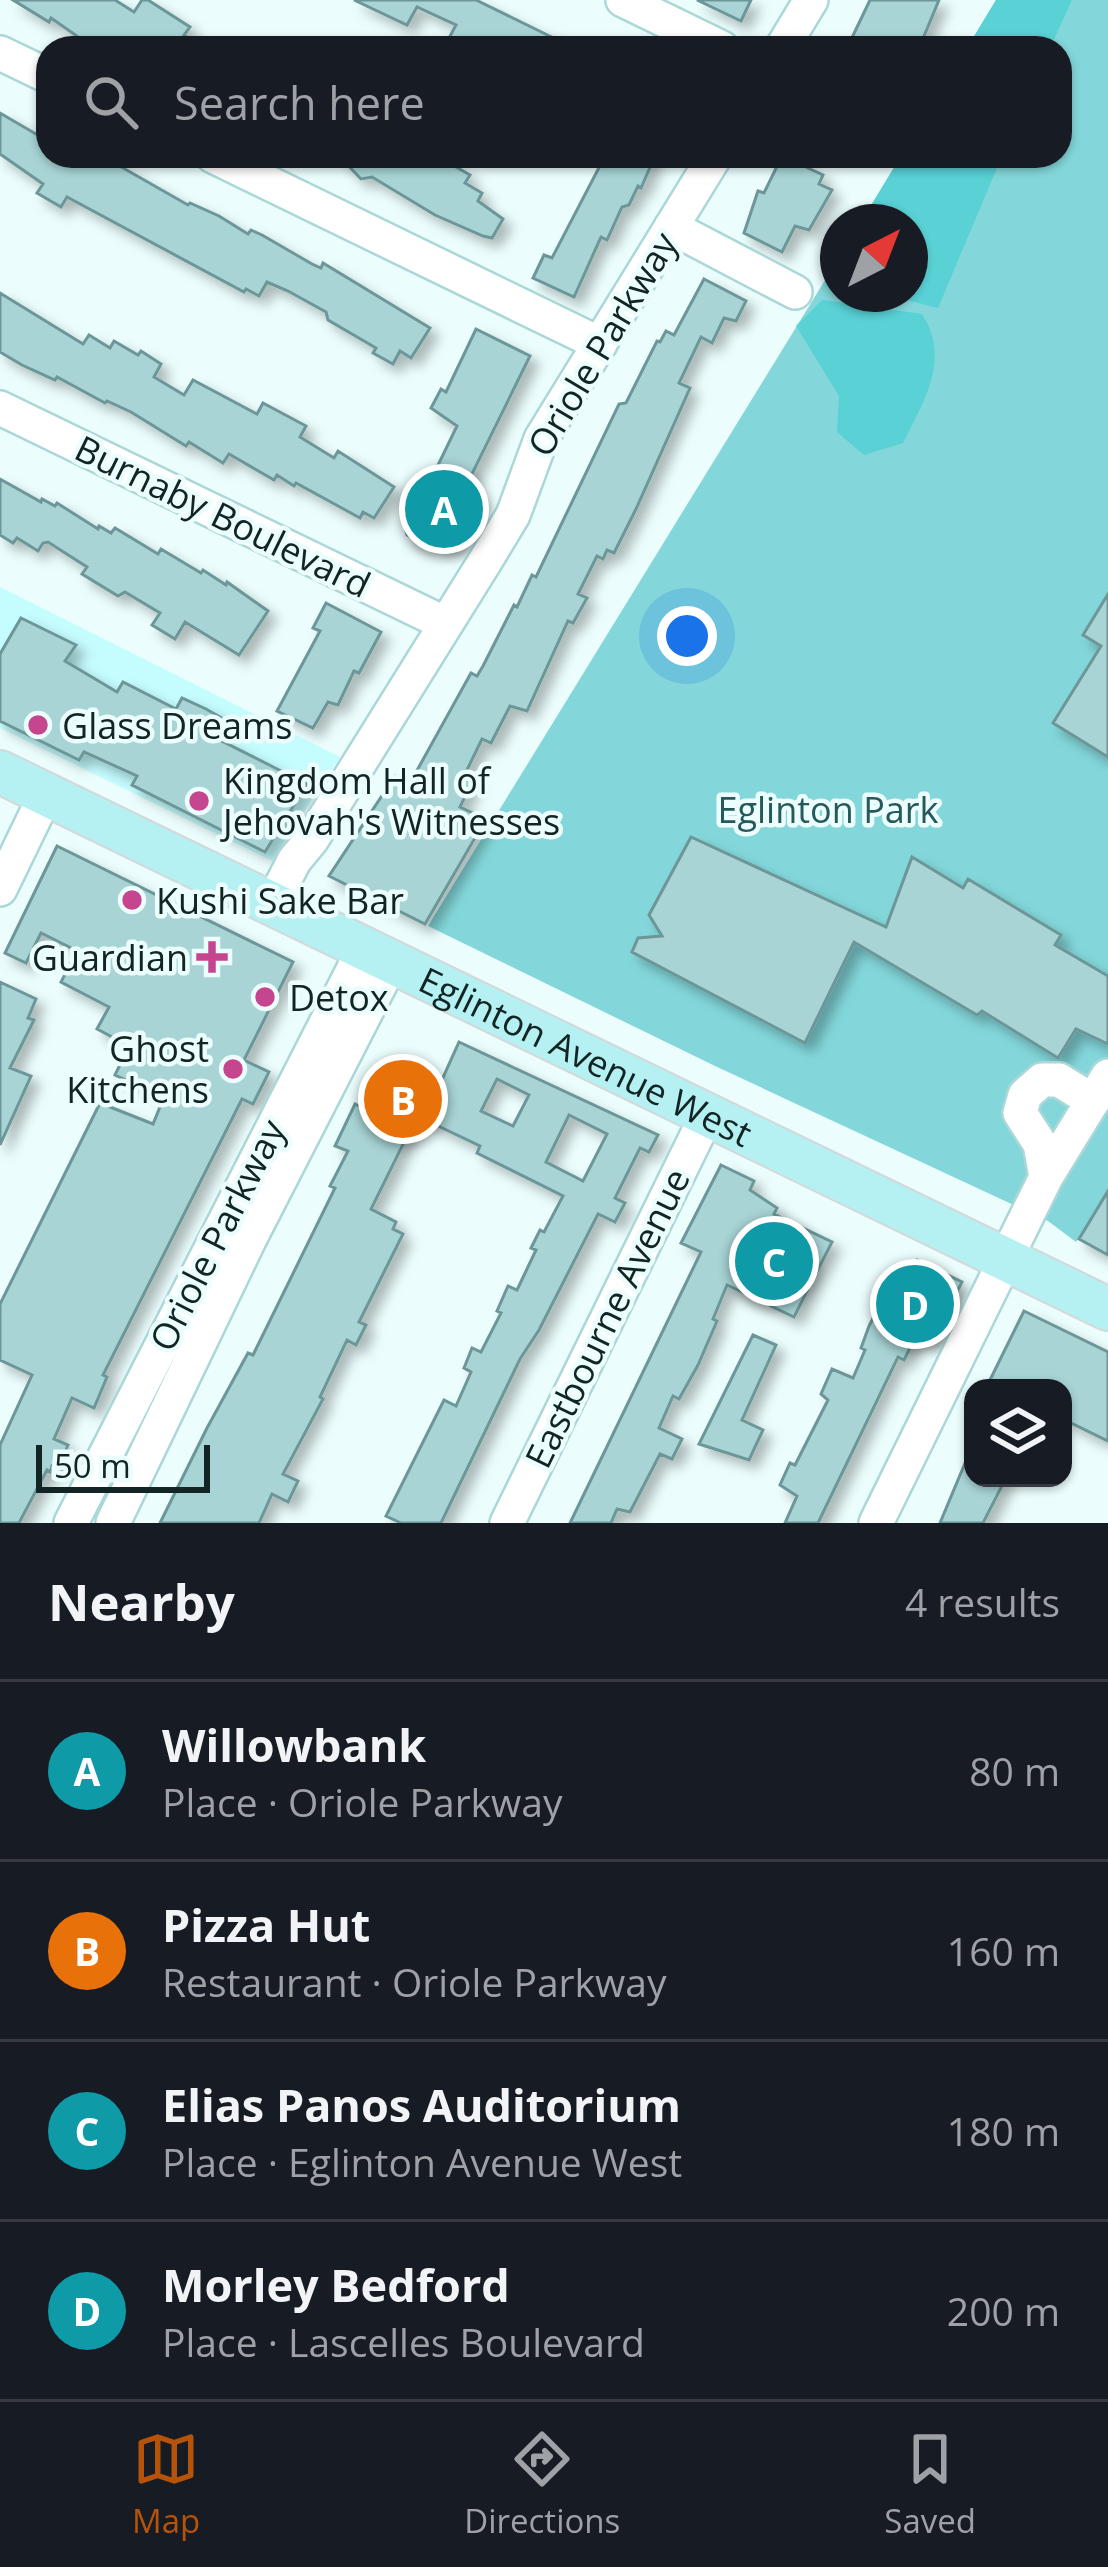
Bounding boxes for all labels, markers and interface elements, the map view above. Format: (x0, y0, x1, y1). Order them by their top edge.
search box (36, 36, 1072, 168)
icon: search (78, 69, 144, 135)
text: Search here (174, 72, 425, 133)
north arrow (820, 204, 928, 312)
street label: Oriole Parkway (516, 222, 689, 465)
street label: Burnaby Boulevard (67, 423, 379, 609)
pin: A (405, 464, 483, 554)
your location (657, 606, 717, 666)
place label: Glass Dreams (62, 701, 292, 750)
marker: Glass Dreams (25, 712, 51, 738)
place label: Kingdom Hall of Jehovah's Witnesses (220, 756, 560, 846)
park label: Eglinton Park (717, 785, 939, 834)
marker: Kingdom Hall of Jehovah's Witnesses (186, 788, 212, 814)
place label: Kushi Sake Bar (156, 876, 404, 925)
marker: Kushi Sake Bar (119, 887, 145, 913)
place label: Guardian (32, 933, 188, 982)
marker: Guardian (199, 944, 225, 970)
street label: Eglinton Avenue West (411, 955, 760, 1157)
place label: Detox (289, 973, 389, 1022)
marker: Detox (252, 984, 278, 1010)
place label: Ghost Kitchens (66, 1024, 209, 1114)
pin: B (364, 1054, 442, 1144)
marker: Ghost Kitchens (220, 1056, 246, 1082)
street label: Oriole Parkway (138, 1110, 297, 1359)
street label: Eastbourne Avenue (513, 1160, 701, 1476)
pin: C (735, 1216, 813, 1306)
pin: D (876, 1259, 954, 1349)
map controls (964, 1379, 1072, 1487)
button: layers (964, 1379, 1072, 1487)
scale bar (36, 1439, 210, 1492)
text: 50 m (54, 1443, 131, 1488)
text: Nearby (48, 1566, 235, 1636)
text: 4 results (905, 1575, 1060, 1628)
text: Willowbank (162, 1714, 426, 1775)
text: A (74, 1744, 100, 1797)
text: 80 m (969, 1744, 1060, 1797)
text: Place · Oriole Parkway (162, 1775, 563, 1828)
text: Pizza Hut (162, 1894, 370, 1955)
text: B (74, 1924, 100, 1977)
text: 160 m (947, 1924, 1060, 1977)
text: Restaurant · Oriole Parkway (162, 1955, 666, 2008)
text: Elias Panos Auditorium (162, 2074, 681, 2135)
text: C (75, 2104, 99, 2157)
text: 180 m (947, 2104, 1060, 2157)
text: Place · Eglinton Avenue West (162, 2135, 682, 2188)
text: Morley Bedford (162, 2254, 510, 2315)
text: D (73, 2284, 101, 2337)
text: 200 m (947, 2284, 1060, 2337)
text: Place · Lascelles Boulevard (162, 2315, 645, 2368)
tab: Map (132, 2426, 200, 2543)
tab: Directions (464, 2426, 620, 2543)
tab: Saved (884, 2426, 976, 2543)

